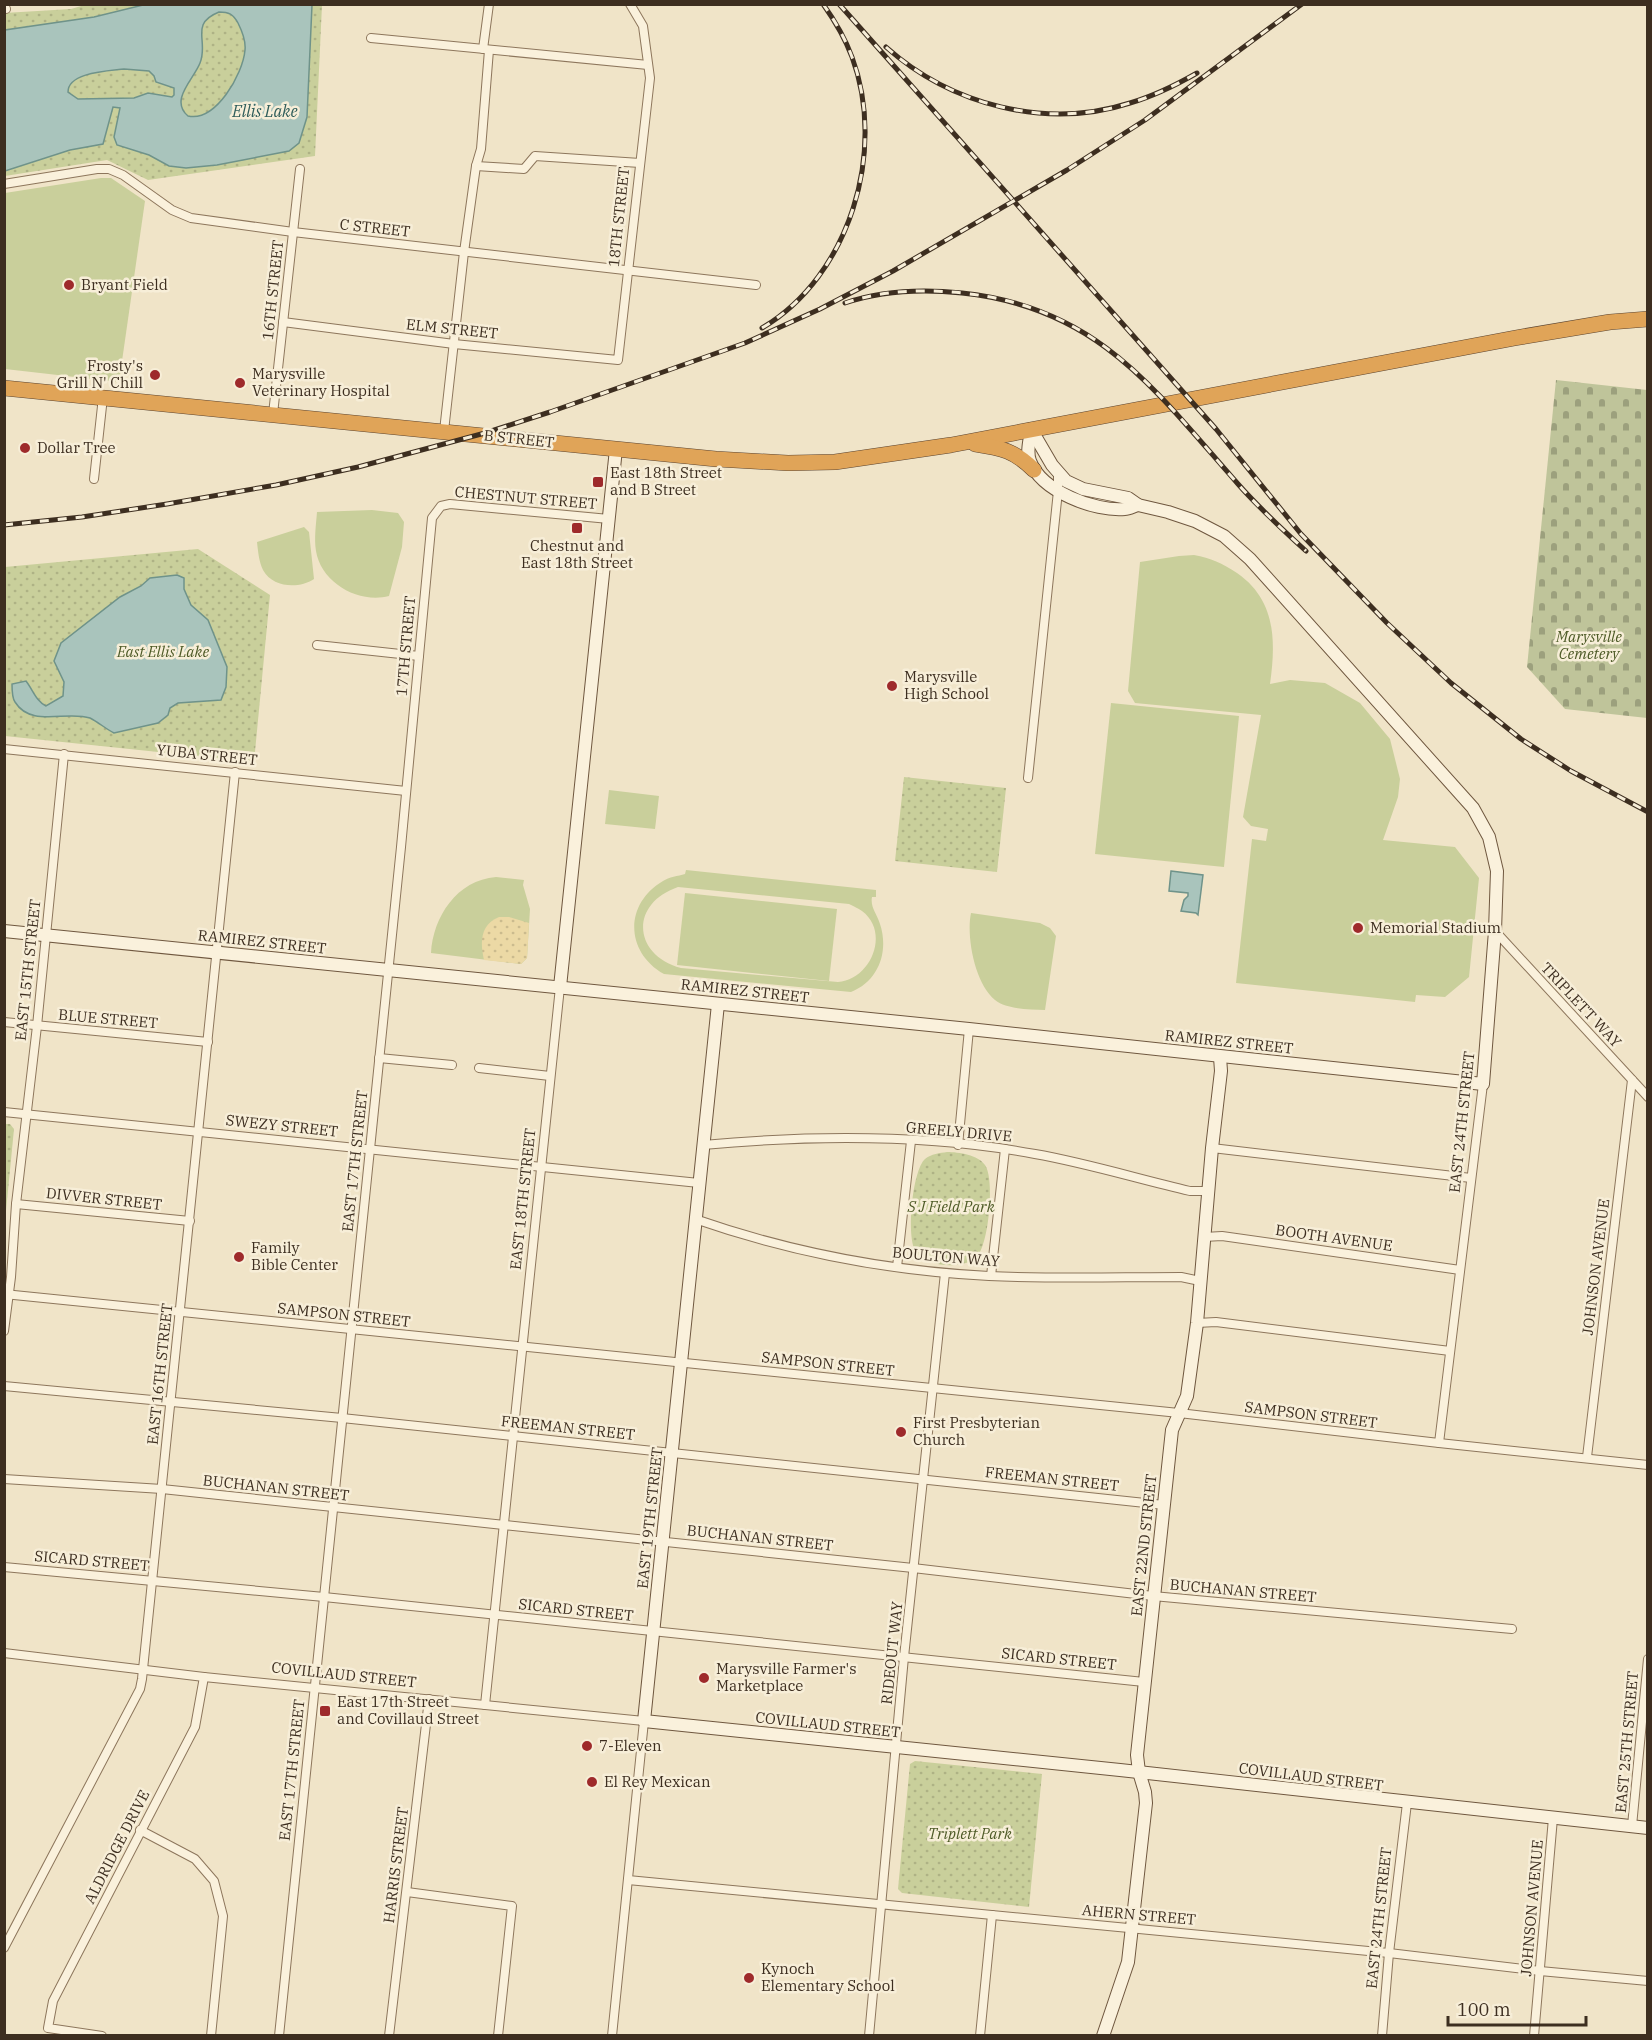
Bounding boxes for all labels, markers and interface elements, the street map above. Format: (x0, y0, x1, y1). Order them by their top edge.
water label: Ellis Lake (231, 101, 298, 121)
street label: 18TH STREET (604, 166, 633, 268)
street label: C STREET (339, 214, 411, 241)
street label: 16TH STREET (258, 239, 287, 341)
place label: Bryant Field (81, 275, 168, 294)
marker: Bryant Field (62, 278, 76, 292)
street label: ELM STREET (405, 314, 499, 343)
place label: Frosty's Grill N' Chill (57, 356, 143, 392)
place label: Marysville Veterinary Hospital (252, 364, 390, 400)
marker: Frosty's Grill N' Chill (148, 368, 162, 382)
marker: Marysville Veterinary Hospital (233, 376, 247, 390)
street label: B STREET (483, 425, 556, 452)
place label: Dollar Tree (37, 438, 116, 457)
marker: Dollar Tree (18, 441, 32, 455)
place label: East 18th Street and B Street (610, 463, 722, 499)
marker: East 18th Street and B Street (591, 475, 605, 489)
street label: CHESTNUT STREET (454, 482, 598, 513)
marker: Chestnut and East 18th Street (570, 521, 584, 535)
place label: Chestnut and East 18th Street (521, 536, 633, 572)
street label: 17TH STREET (392, 595, 419, 697)
park label: Marysville Cemetery (1555, 627, 1622, 663)
park label: East Ellis Lake (116, 642, 209, 661)
place label: Marysville High School (904, 667, 989, 703)
marker: Marysville High School (885, 679, 899, 693)
street label: YUBA STREET (156, 740, 259, 769)
street label: EAST 15TH STREET (11, 898, 44, 1042)
place label: Memorial Stadium (1370, 918, 1501, 937)
marker: Memorial Stadium (1351, 921, 1365, 935)
street label: RAMIREZ STREET (197, 925, 327, 958)
street label: TRIPLETT WAY (1537, 958, 1626, 1051)
street label: RAMIREZ STREET (680, 974, 810, 1007)
street label: BLUE STREET (57, 1005, 159, 1032)
street label: RAMIREZ STREET (1164, 1025, 1294, 1058)
street label: EAST 24TH STREET (1445, 1050, 1478, 1194)
street label: EAST 17TH STREET (338, 1089, 371, 1233)
street label: SWEZY STREET (225, 1110, 339, 1141)
street label: GREELY DRIVE (905, 1117, 1013, 1146)
street label: EAST 18TH STREET (506, 1127, 539, 1271)
street label: DIVVER STREET (45, 1183, 163, 1214)
park label: S J Field Park (906, 1197, 995, 1216)
street label: JOHNSON AVENUE (1578, 1198, 1613, 1336)
street label: BOOTH AVENUE (1274, 1220, 1394, 1255)
place label: Family Bible Center (251, 1238, 338, 1274)
street label: BOULTON WAY (891, 1242, 1001, 1271)
marker: Family Bible Center (232, 1250, 246, 1264)
street label: SAMPSON STREET (277, 1298, 412, 1331)
street label: EAST 16TH STREET (143, 1302, 176, 1446)
street label: SAMPSON STREET (761, 1347, 896, 1380)
street label: SAMPSON STREET (1244, 1397, 1379, 1432)
street label: FREEMAN STREET (500, 1411, 636, 1444)
place label: First Presbyterian Church (913, 1413, 1040, 1449)
marker: First Presbyterian Church (894, 1425, 908, 1439)
street label: EAST 19TH STREET (633, 1446, 666, 1590)
street label: FREEMAN STREET (984, 1462, 1120, 1495)
street label: BUCHANAN STREET (202, 1470, 351, 1505)
street label: EAST 22ND STREET (1127, 1473, 1160, 1617)
street label: BUCHANAN STREET (686, 1520, 835, 1555)
street label: SICARD STREET (34, 1546, 151, 1575)
street label: BUCHANAN STREET (1169, 1575, 1317, 1606)
street label: SICARD STREET (518, 1594, 635, 1625)
street label: RIDEOUT WAY (877, 1600, 906, 1705)
street label: SICARD STREET (1001, 1643, 1118, 1674)
street label: COVILLAUD STREET (271, 1657, 418, 1692)
place label: Marysville Farmer's Marketplace (716, 1659, 856, 1695)
street label: EAST 25TH STREET (1611, 1670, 1642, 1814)
marker: Marysville Farmer's Marketplace (697, 1671, 711, 1685)
place label: East 17th Street and Covillaud Street (337, 1692, 479, 1728)
street label: EAST 17TH STREET (275, 1698, 308, 1842)
marker: East 17th Street and Covillaud Street (318, 1704, 332, 1718)
street label: COVILLAUD STREET (755, 1707, 902, 1742)
place label: 7-Eleven (599, 1736, 662, 1755)
marker: 7-Eleven (580, 1739, 594, 1753)
street label: COVILLAUD STREET (1238, 1758, 1385, 1795)
place label: El Rey Mexican (604, 1772, 711, 1791)
marker: El Rey Mexican (585, 1775, 599, 1789)
street label: ALDRIDGE DRIVE (80, 1787, 153, 1907)
street label: HARRIS STREET (379, 1805, 412, 1924)
park label: Triplett Park (928, 1824, 1012, 1843)
street label: JOHNSON AVENUE (1516, 1839, 1547, 1977)
street label: EAST 24TH STREET (1362, 1846, 1395, 1990)
street label: AHERN STREET (1081, 1900, 1197, 1929)
place label: Kynoch Elementary School (761, 1959, 895, 1995)
marker: Kynoch Elementary School (742, 1971, 756, 1985)
scale bar (1448, 1989, 1586, 2027)
text: 100 m (1457, 1998, 1511, 2021)

